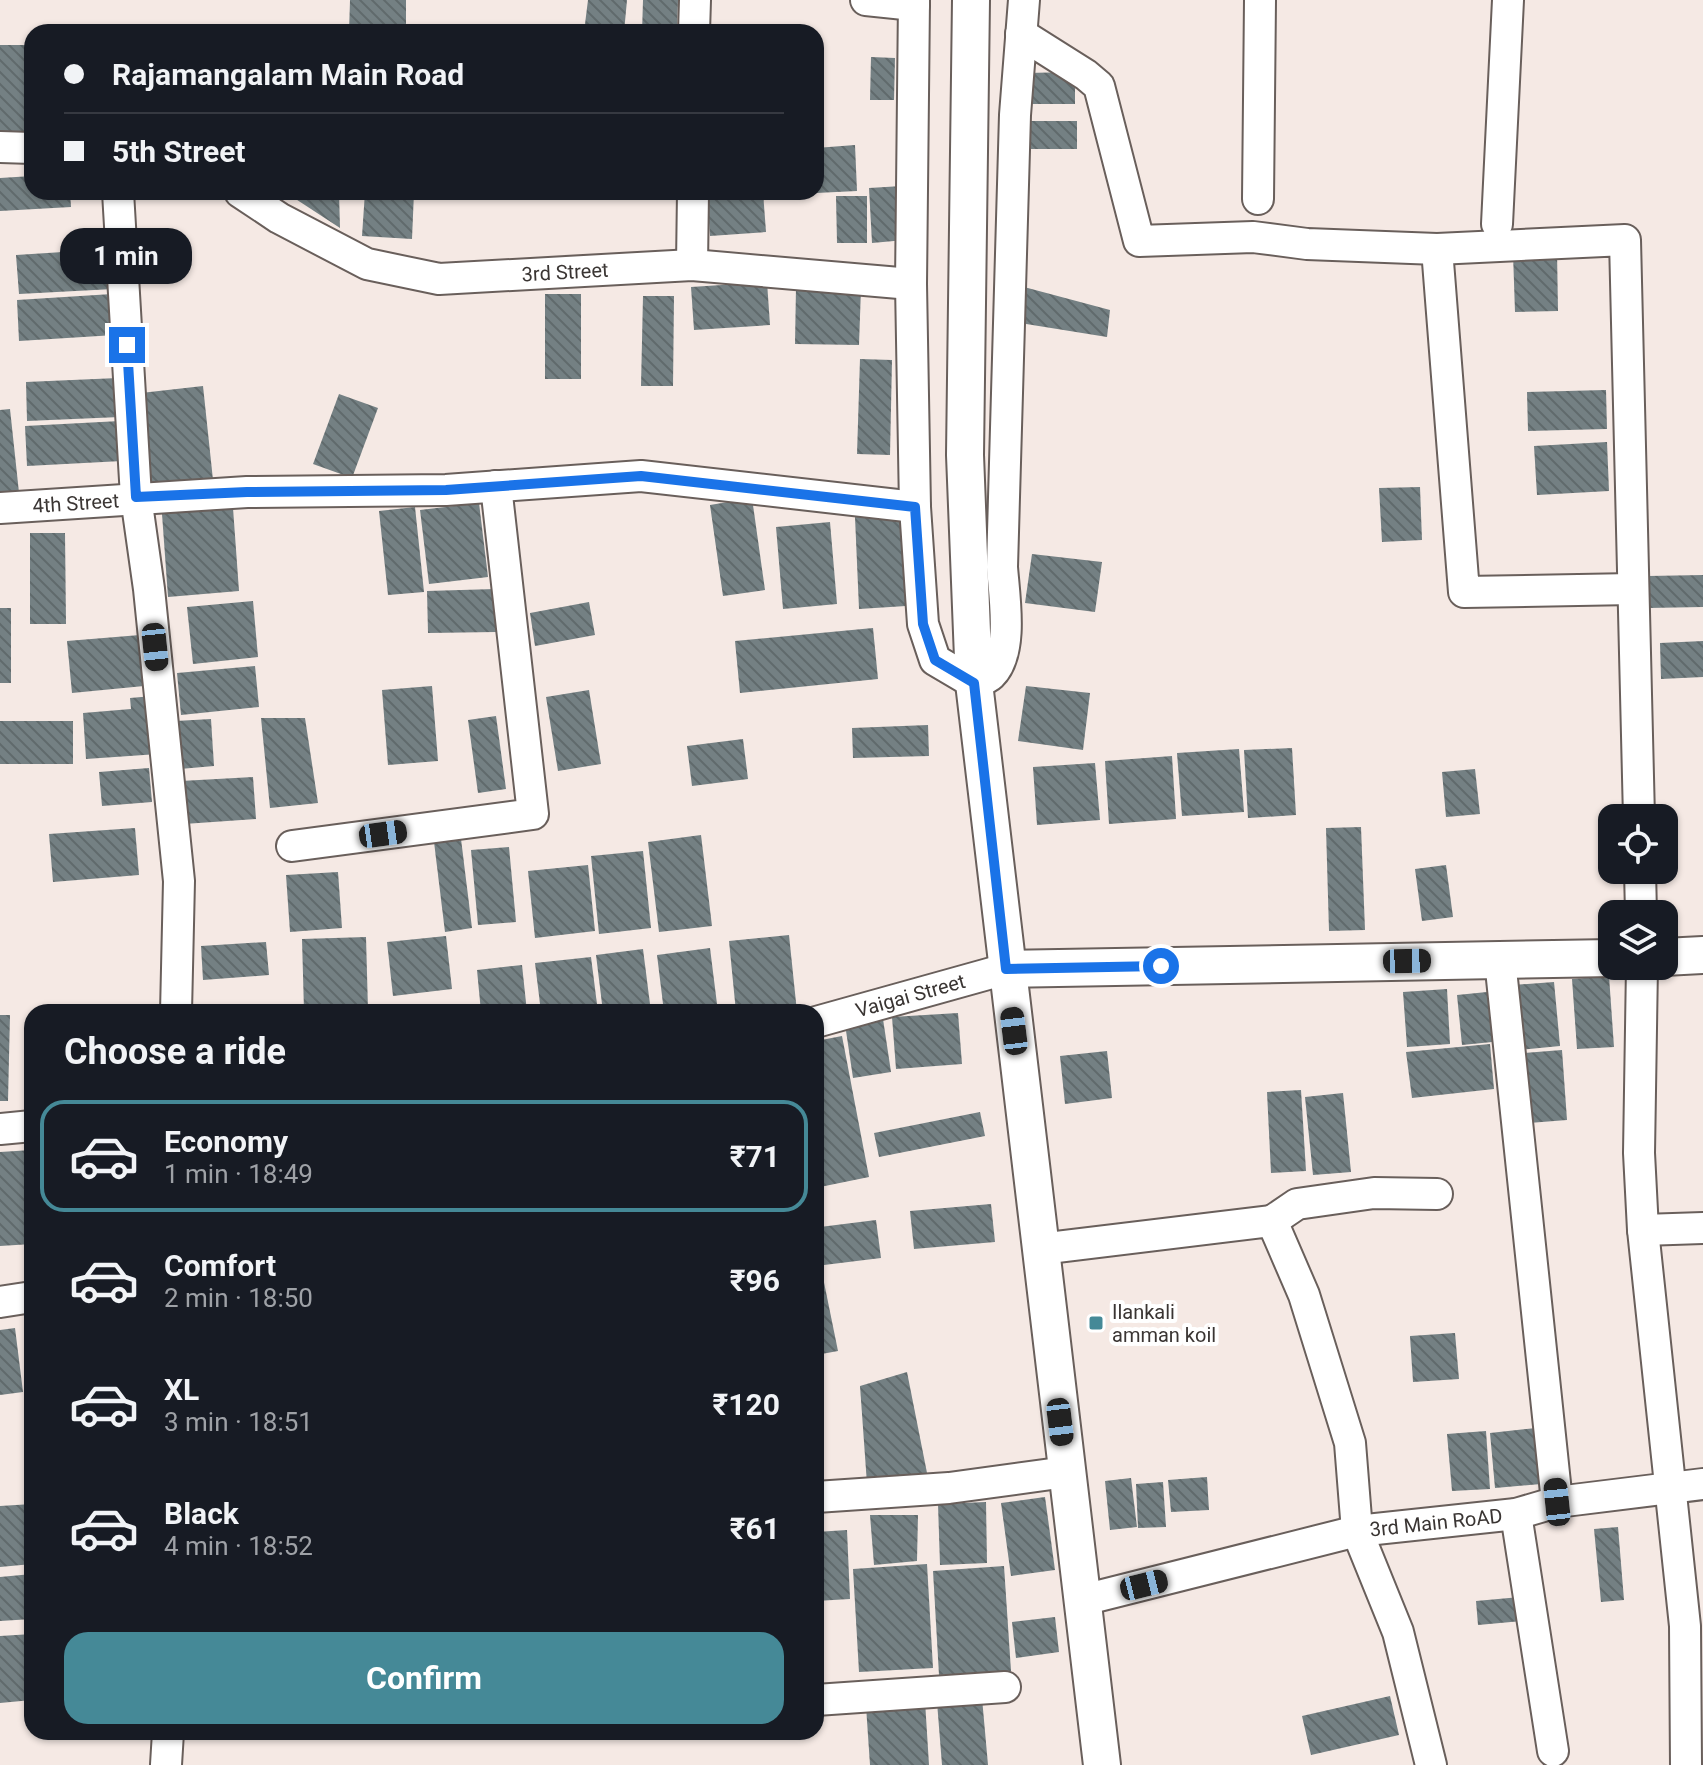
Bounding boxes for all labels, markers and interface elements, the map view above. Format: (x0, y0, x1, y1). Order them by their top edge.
text: Rajamangalam Main Road (112, 57, 464, 92)
text: 5th Street (112, 134, 246, 169)
callout: 1 min (61, 229, 193, 285)
text: 1 min (93, 241, 159, 271)
street label: 3rd Street (521, 258, 609, 286)
route end (109, 327, 145, 363)
street label: 4th Street (32, 488, 120, 518)
car (141, 622, 169, 672)
map controls (1598, 804, 1678, 980)
button: locate (1598, 804, 1678, 884)
car (358, 819, 408, 849)
button: layers (1598, 900, 1678, 980)
route start (1143, 948, 1179, 984)
car (1383, 949, 1431, 973)
street label: Vaigai Street (853, 969, 968, 1022)
car (999, 1006, 1029, 1056)
text: Choose a ride (64, 1031, 286, 1073)
icon: car (68, 1120, 140, 1192)
text: Economy (164, 1124, 288, 1159)
text: ₹71 (730, 1139, 780, 1174)
text: 1 min · 18:49 (164, 1159, 313, 1189)
icon: car (68, 1244, 140, 1316)
text: Comfort (164, 1248, 276, 1283)
text: ₹96 (730, 1263, 780, 1298)
text: 2 min · 18:50 (164, 1283, 313, 1313)
place label: Ilankali amman koil (1112, 1300, 1216, 1347)
marker: Ilankali amman koil (1087, 1314, 1105, 1332)
icon: car (68, 1368, 140, 1440)
text: XL (164, 1372, 199, 1407)
text: ₹120 (713, 1387, 780, 1422)
car (1045, 1397, 1075, 1447)
text: 3 min · 18:51 (164, 1407, 313, 1437)
car (1543, 1477, 1571, 1527)
icon: car (68, 1492, 140, 1564)
text: Black (164, 1496, 239, 1531)
street label: 3rd Main RoAD (1368, 1504, 1504, 1542)
text: ₹61 (730, 1511, 780, 1546)
text: 4 min · 18:52 (164, 1531, 313, 1561)
car (1118, 1568, 1170, 1602)
button: Confirm (64, 1632, 784, 1724)

